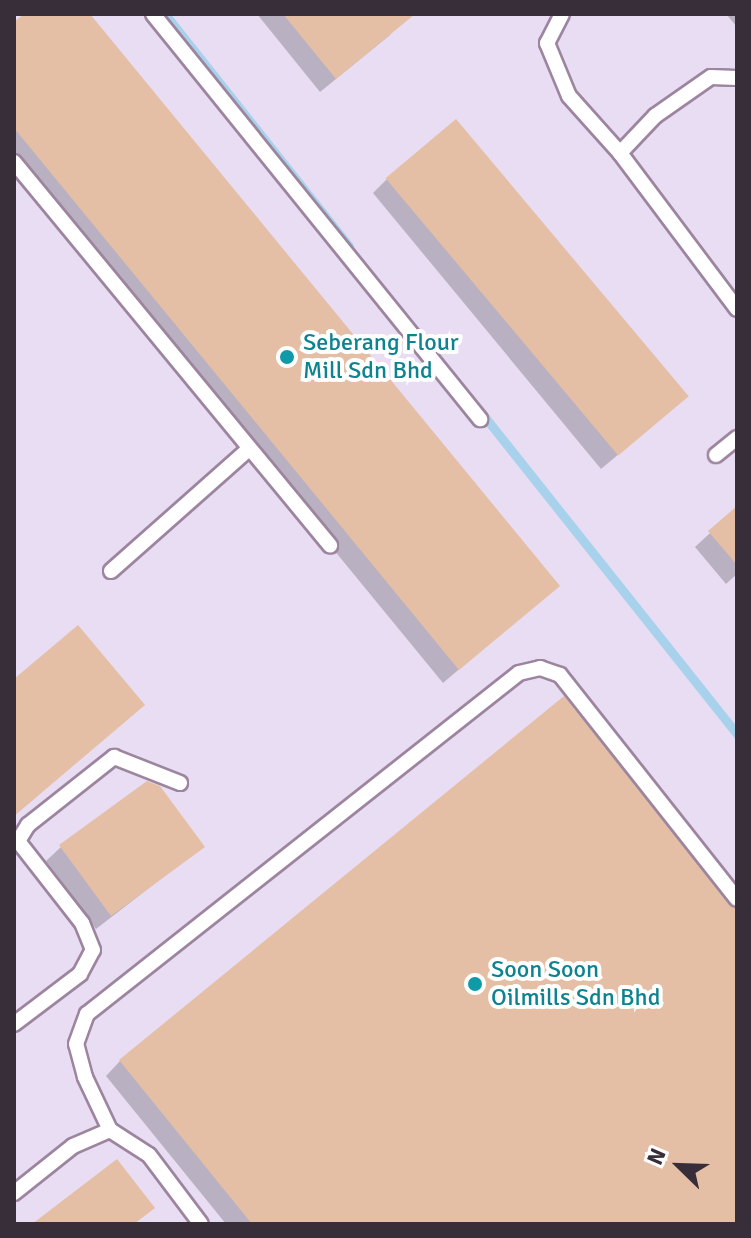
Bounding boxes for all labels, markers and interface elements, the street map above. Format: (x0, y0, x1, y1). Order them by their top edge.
place label: Seberang Flour Mill Sdn Bhd (303, 329, 459, 385)
marker: Seberang Flour Mill Sdn Bhd (278, 348, 296, 366)
place label: Soon Soon Oilmills Sdn Bhd (491, 956, 660, 1012)
marker: Soon Soon Oilmills Sdn Bhd (466, 975, 484, 993)
north arrow (639, 1126, 719, 1206)
text: N (641, 1144, 672, 1169)

